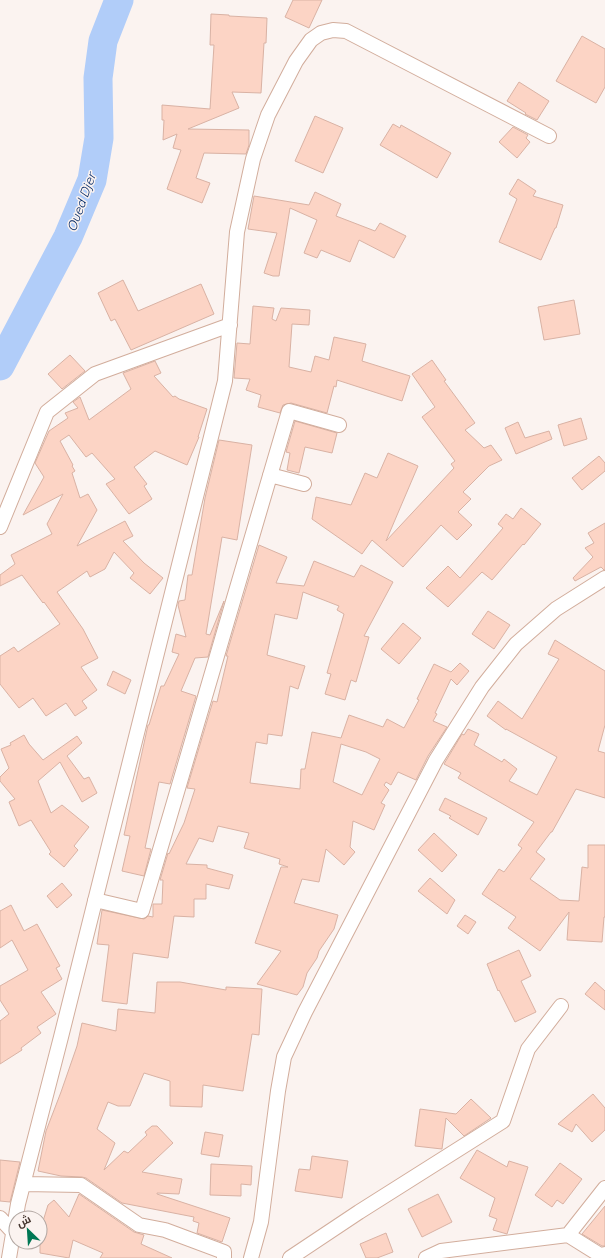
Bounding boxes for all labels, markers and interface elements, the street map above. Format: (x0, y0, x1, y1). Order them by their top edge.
water label: Oued Djer (63, 169, 100, 234)
north arrow (8, 1210, 48, 1250)
text: ش (14, 1212, 33, 1230)

